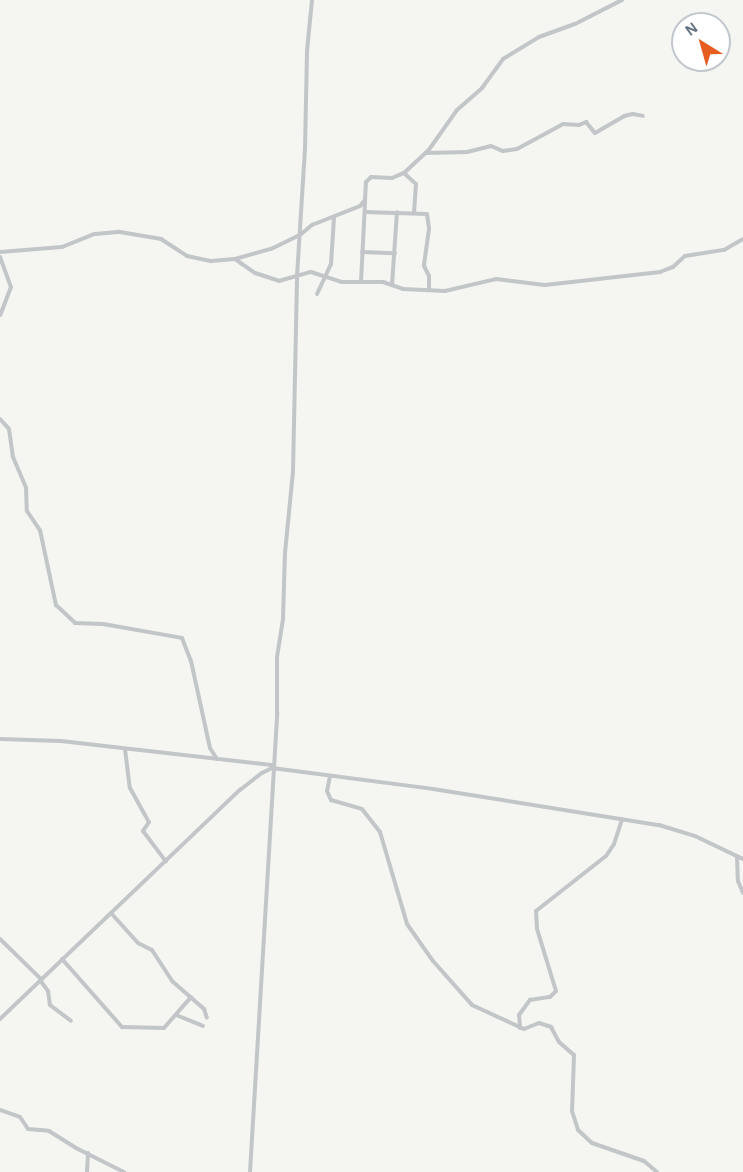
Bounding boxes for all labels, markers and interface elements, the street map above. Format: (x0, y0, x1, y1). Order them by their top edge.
north arrow (671, 12, 731, 72)
text: N (682, 19, 701, 39)

